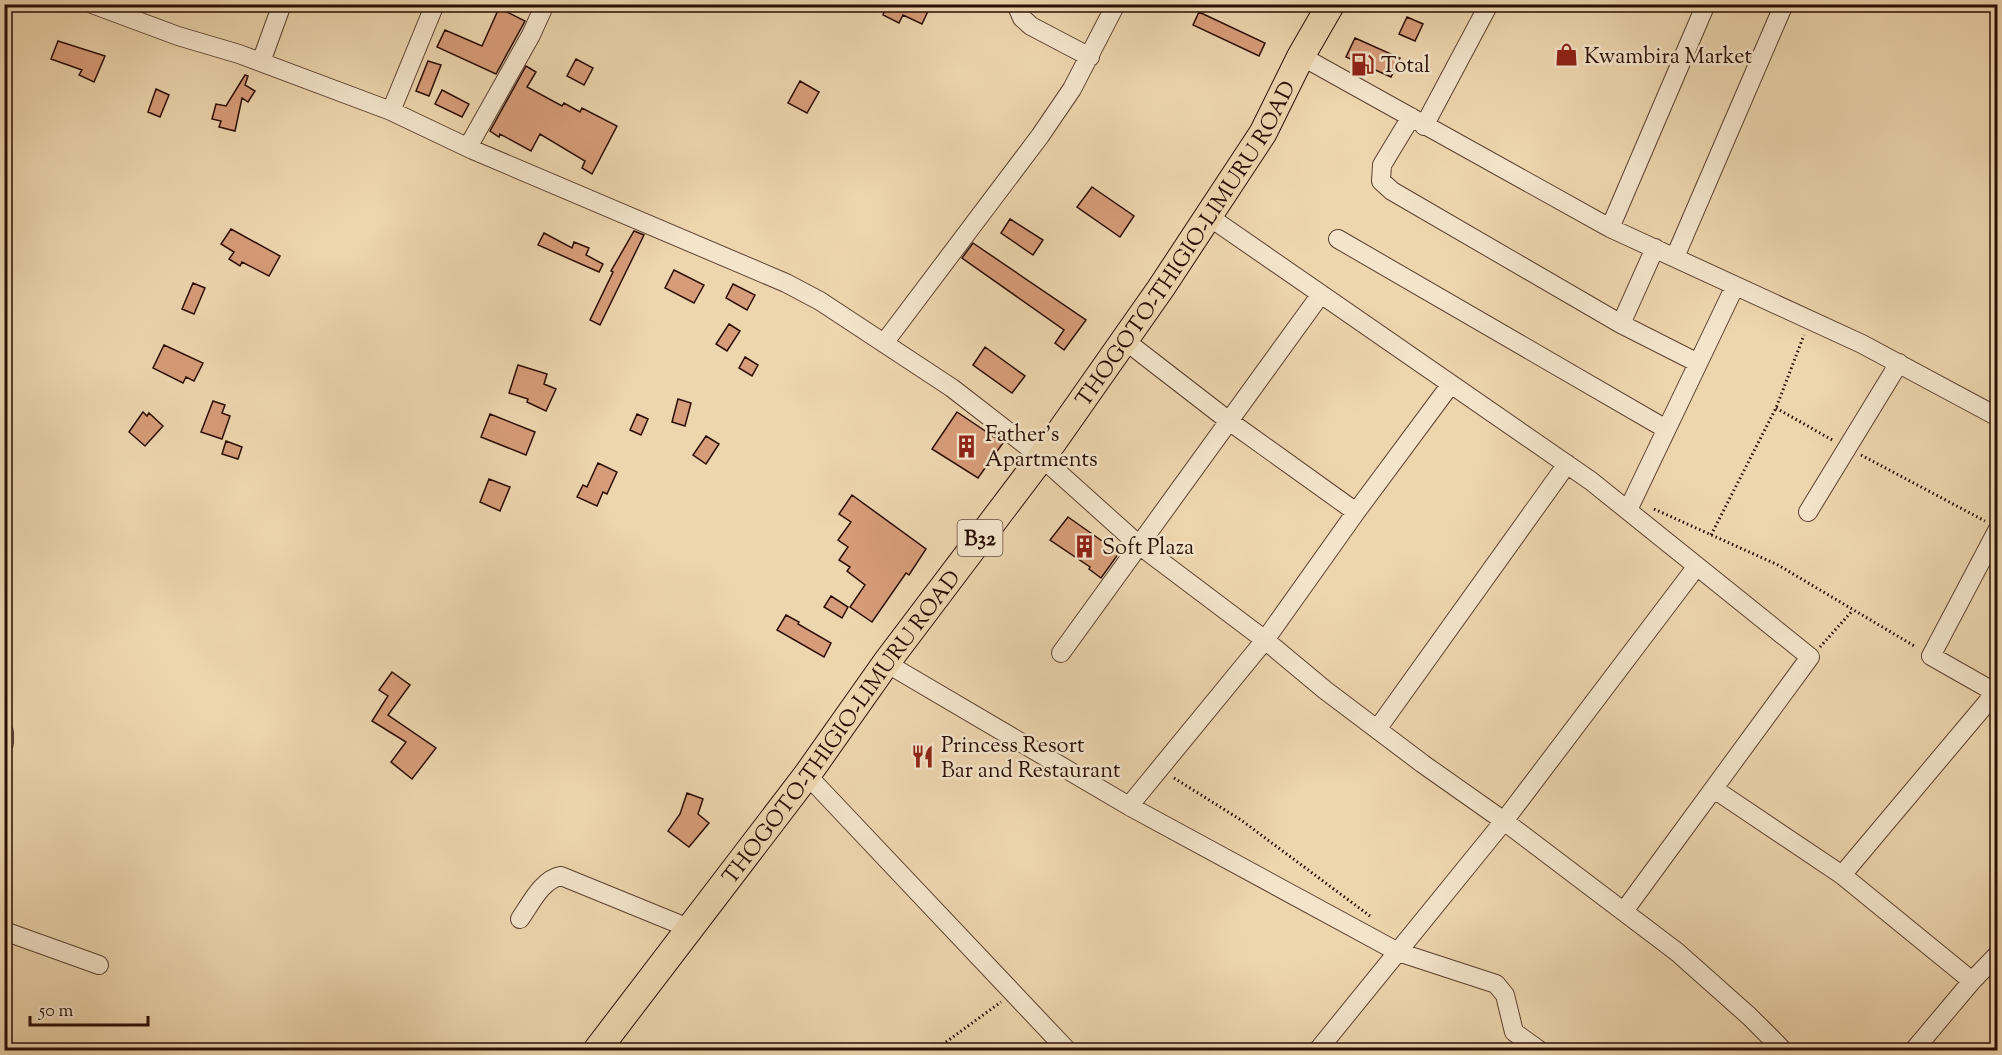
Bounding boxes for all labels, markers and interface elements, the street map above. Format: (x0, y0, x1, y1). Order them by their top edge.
shop icon: Kwambira Market (1553, 42, 1579, 68)
place label: Kwambira Market (1584, 42, 1752, 74)
fuel station icon: Total (1350, 51, 1376, 77)
place label: Total (1381, 51, 1430, 83)
street label: THOGOTO-THIGIO-LIMURU ROAD (1069, 76, 1305, 414)
place label: Father's Apartments (985, 420, 1098, 477)
building icon: Father's Apartments (954, 433, 980, 459)
road number: B32 (958, 520, 1002, 556)
building icon: Soft Plaza (1071, 533, 1097, 559)
place label: Soft Plaza (1102, 533, 1194, 565)
street label: THOGOTO-THIGIO-LIMURU ROAD (716, 564, 970, 892)
place label: Princess Resort Bar and Restaurant (941, 731, 1121, 788)
restaurant icon: Princess Resort Bar and Restaurant (910, 744, 936, 770)
scale bar (30, 989, 148, 1027)
text: 50 m (38, 999, 74, 1025)

